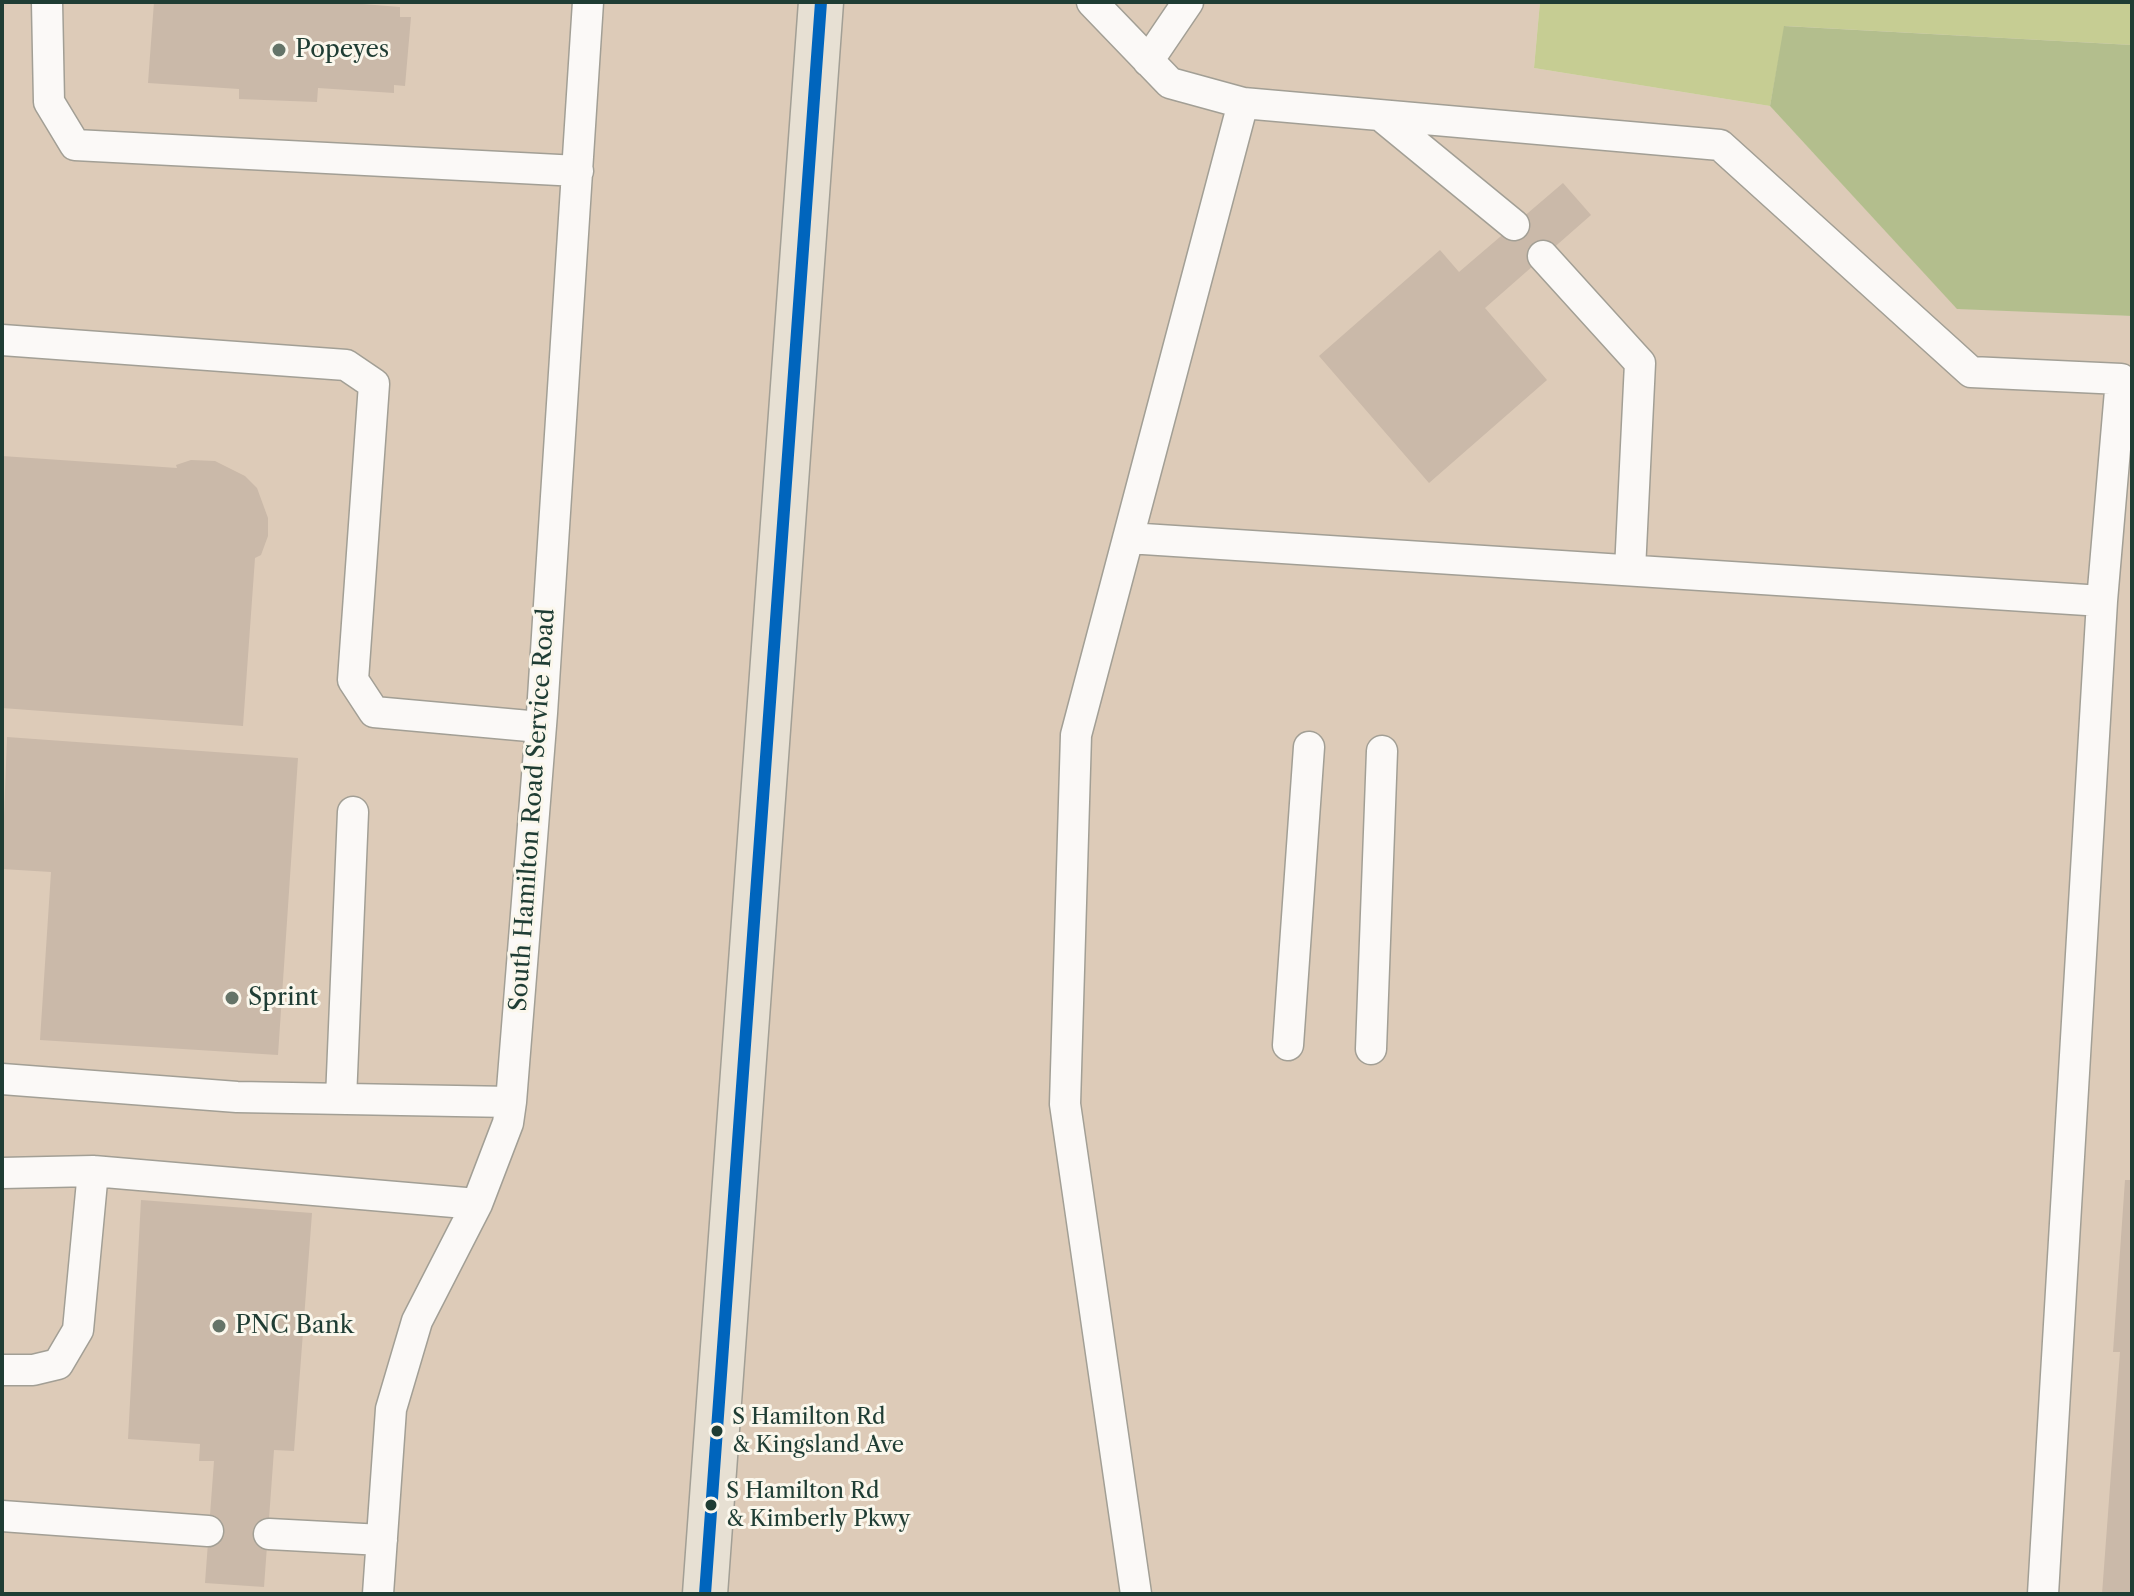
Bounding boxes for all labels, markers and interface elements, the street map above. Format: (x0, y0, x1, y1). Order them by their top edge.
place label: Popeyes (295, 36, 389, 64)
marker: Popeyes (270, 41, 288, 59)
street label: South Hamilton Road Service Road (505, 608, 561, 1012)
place label: Sprint (248, 984, 318, 1012)
marker: Sprint (223, 989, 241, 1007)
place label: PNC Bank (235, 1312, 354, 1340)
marker: PNC Bank (210, 1317, 228, 1335)
place label: S Hamilton Rd & Kingsland Ave (732, 1405, 904, 1456)
marker: S Hamilton Rd & Kingsland Ave (709, 1423, 725, 1439)
place label: S Hamilton Rd & Kimberly Pkwy (726, 1479, 910, 1530)
marker: S Hamilton Rd & Kimberly Pkwy (703, 1497, 719, 1513)

